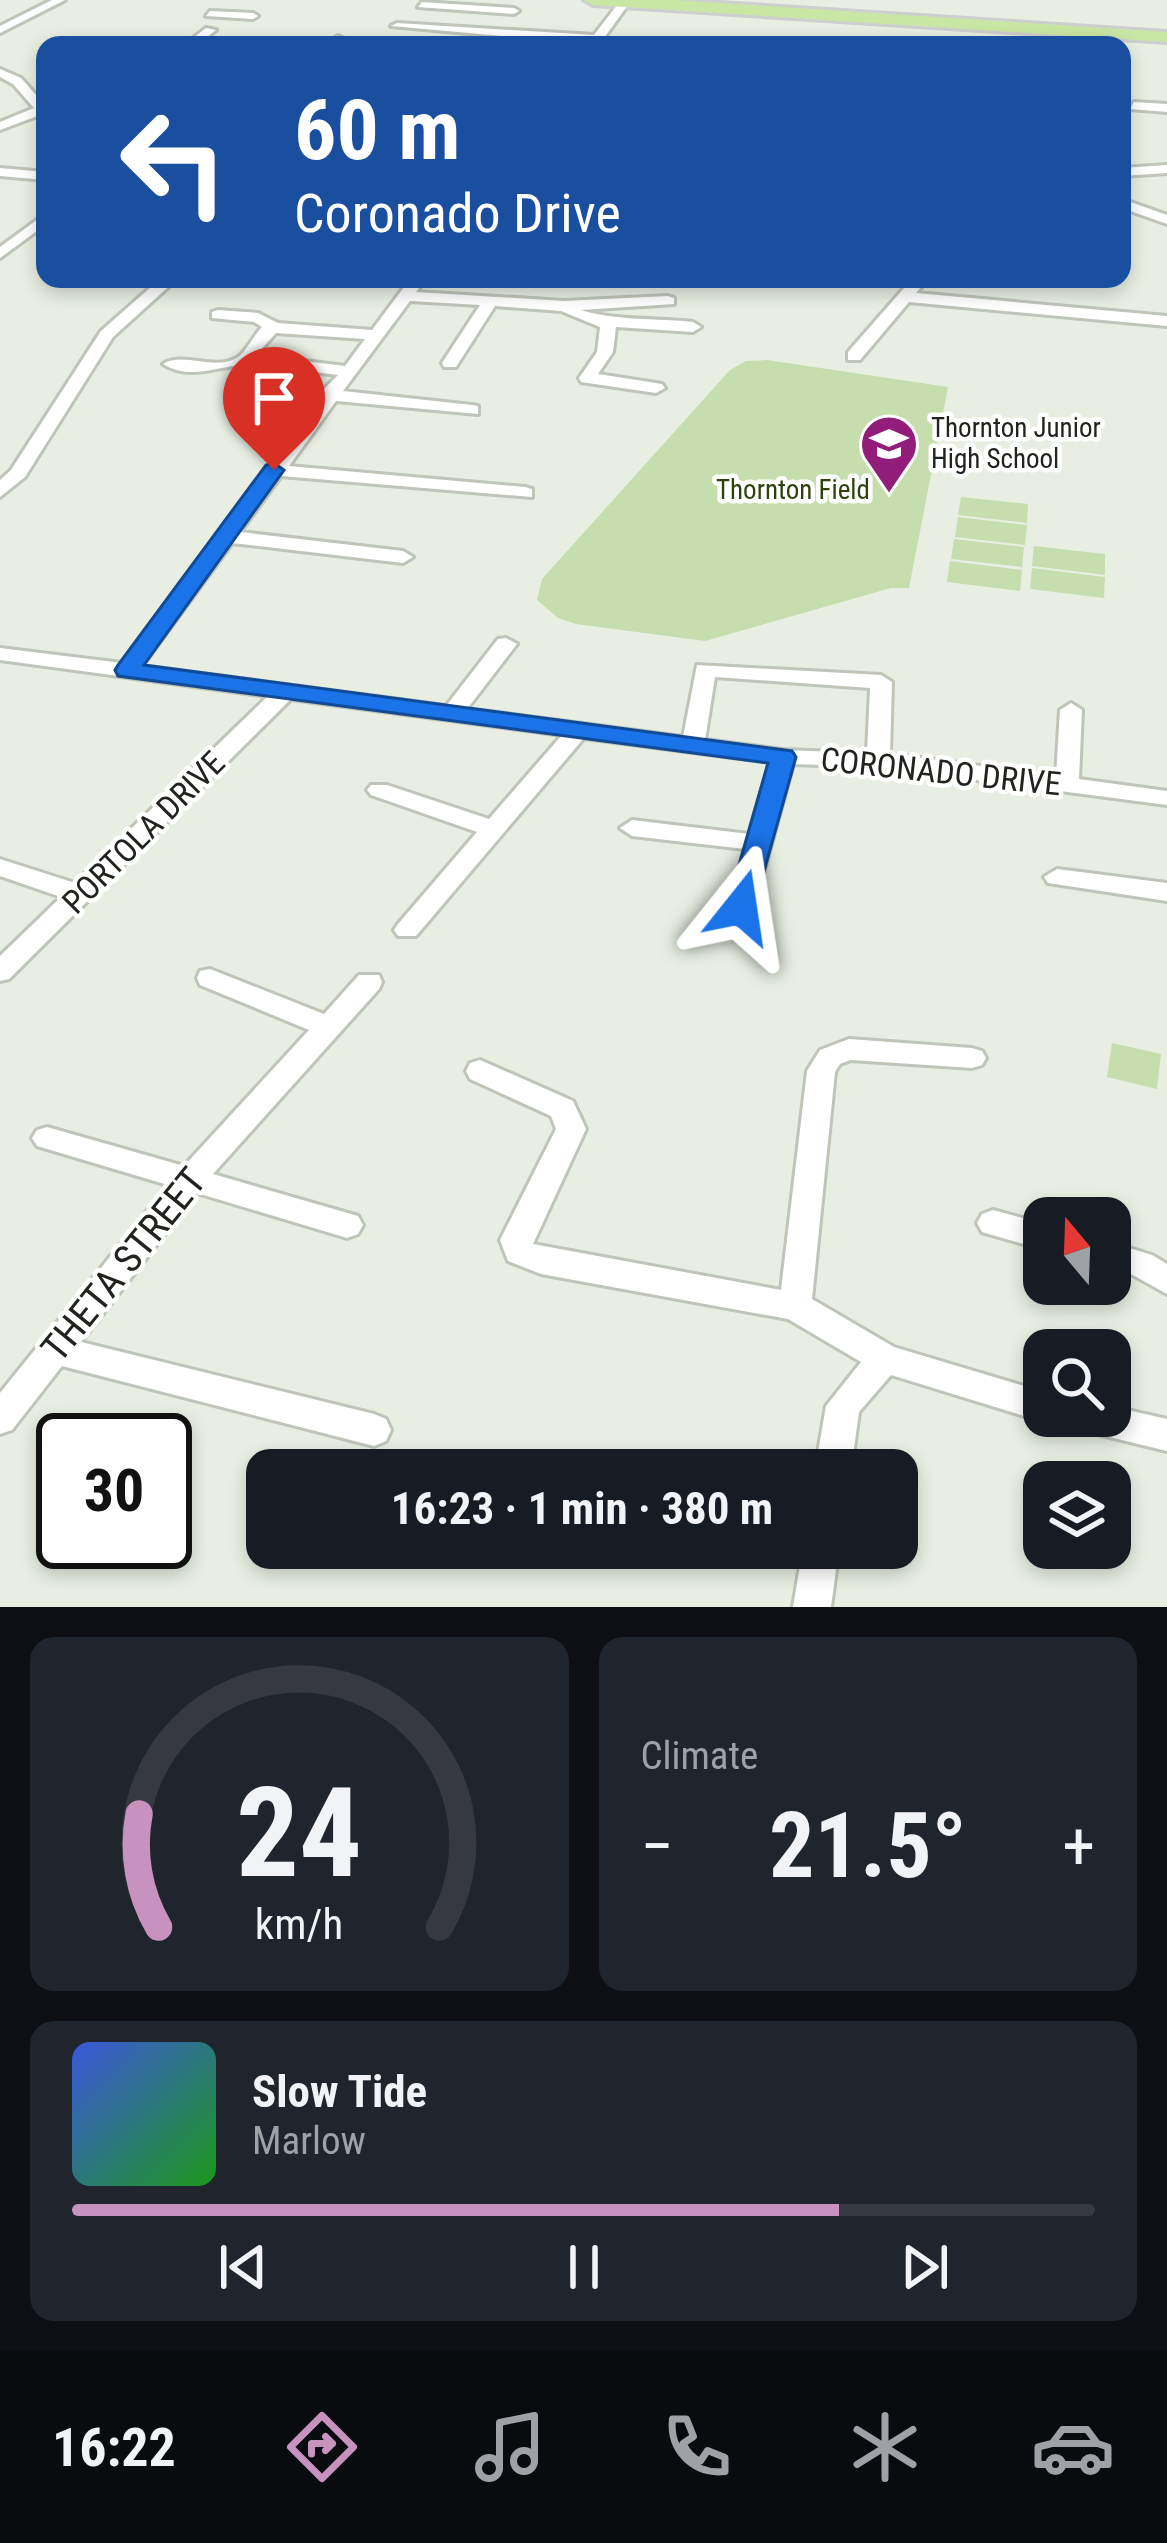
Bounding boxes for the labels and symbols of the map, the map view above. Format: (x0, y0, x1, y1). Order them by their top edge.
pin (223, 347, 325, 470)
place label: Thornton Junior High School (931, 412, 1101, 475)
school or university icon: Thornton Junior High School (858, 413, 920, 495)
park label: Thornton Field (716, 474, 870, 506)
street label: CORONADO DRIVE (819, 739, 1063, 804)
street label: PORTOLA DRIVE (54, 743, 232, 921)
position arrow (678, 844, 804, 970)
street label: THETA STREET (32, 1159, 216, 1370)
north arrow (1023, 1197, 1131, 1305)
speed limit sign: 30 (36, 1413, 192, 1569)

